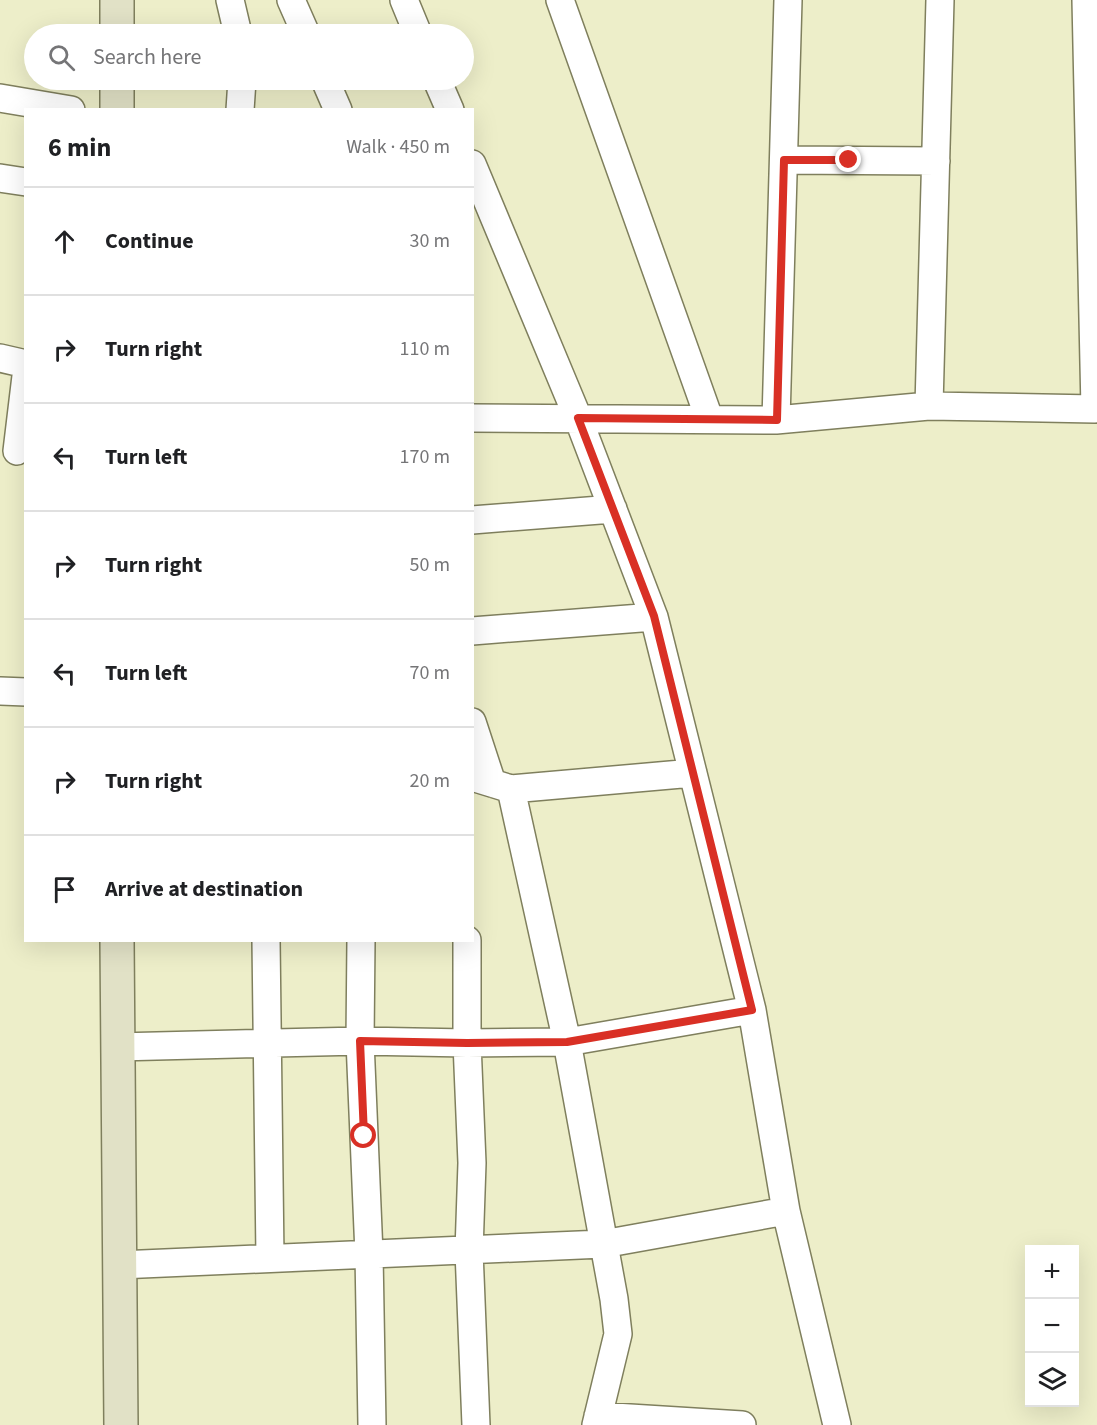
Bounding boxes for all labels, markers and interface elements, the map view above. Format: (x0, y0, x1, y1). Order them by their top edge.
search box (24, 24, 474, 90)
icon: search (45, 41, 78, 74)
text: Search here (93, 41, 201, 73)
text: 6 min (48, 129, 111, 166)
text: Walk · 450 m (346, 133, 450, 161)
route end (835, 146, 861, 172)
icon: ahead (48, 225, 81, 258)
text: Continue (105, 225, 194, 257)
text: 30 m (410, 227, 450, 255)
icon: right (48, 333, 81, 366)
text: Turn right (105, 333, 202, 365)
text: 110 m (400, 335, 450, 363)
icon: left (48, 441, 81, 474)
text: Turn left (105, 441, 187, 473)
text: 170 m (400, 443, 450, 471)
icon: right (48, 549, 81, 582)
text: Turn right (105, 549, 202, 581)
text: 50 m (410, 551, 450, 579)
icon: left (48, 657, 81, 690)
text: Turn left (105, 657, 187, 689)
text: 70 m (410, 659, 450, 687)
icon: right (48, 765, 81, 798)
text: Turn right (105, 765, 202, 797)
text: 20 m (410, 767, 450, 795)
icon: arrive (48, 873, 81, 906)
text: Arrive at destination (105, 873, 303, 905)
route start (350, 1122, 376, 1148)
map controls (1025, 1245, 1079, 1407)
button: + (1025, 1245, 1079, 1299)
button: − (1025, 1299, 1079, 1353)
button: layers (1025, 1353, 1079, 1407)

